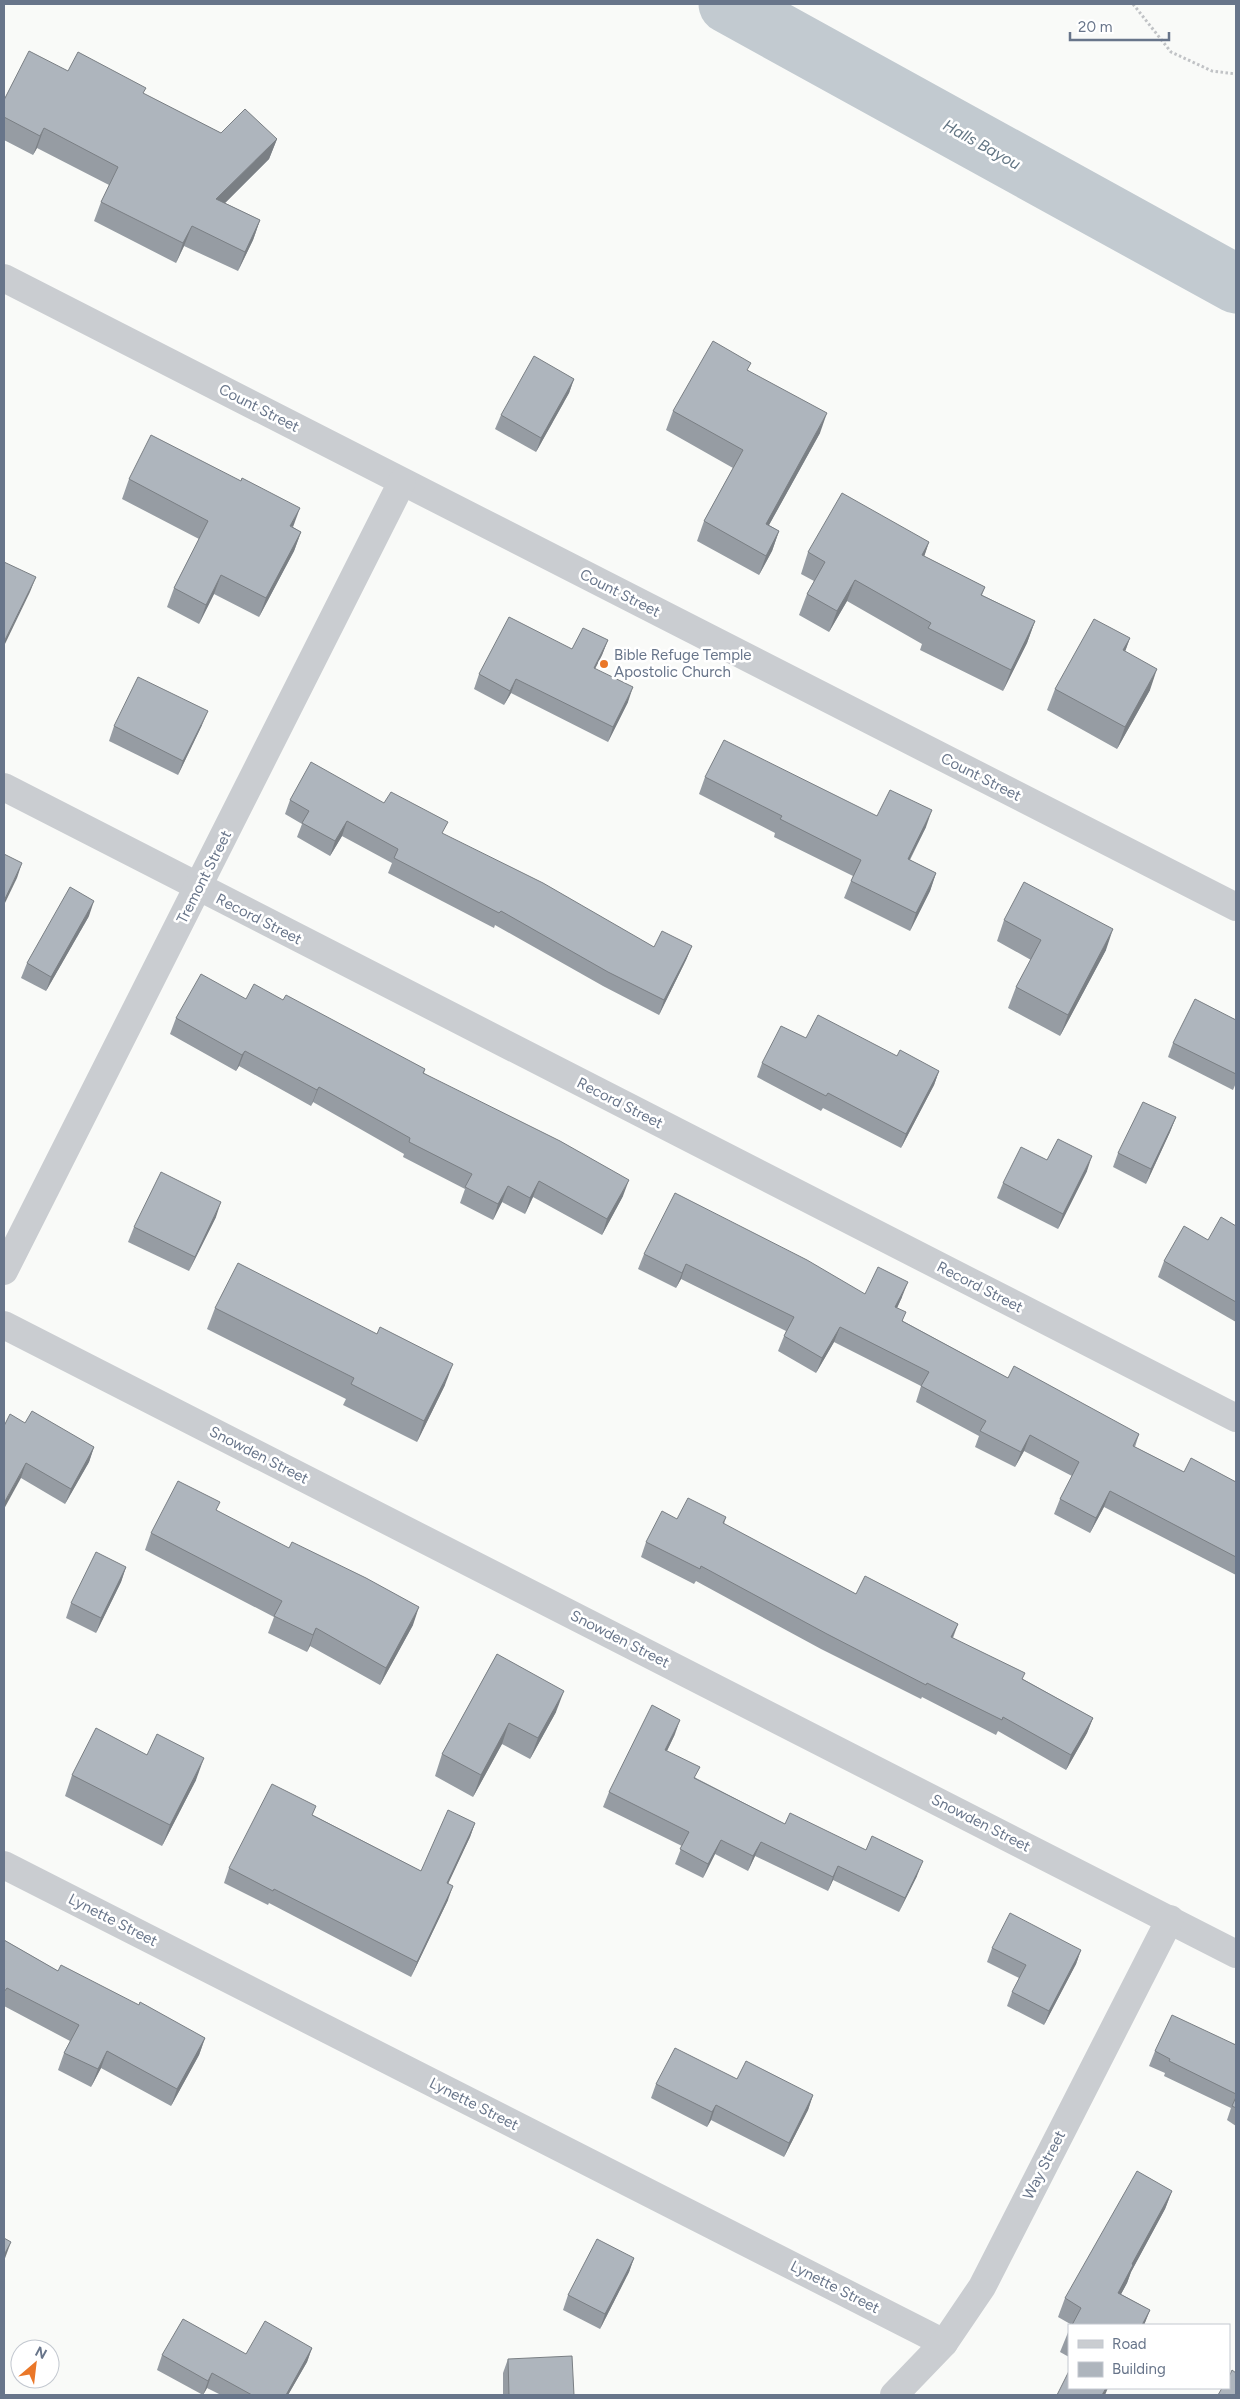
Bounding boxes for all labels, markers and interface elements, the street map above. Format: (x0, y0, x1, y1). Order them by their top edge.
scale bar (1070, 10, 1169, 42)
text: 20 m (1078, 18, 1112, 36)
water label: Halls Bayou (940, 115, 1024, 174)
street label: Count Street (216, 380, 302, 436)
street label: Count Street (577, 565, 663, 621)
place label: Bible Refuge Temple Apostolic Church (614, 646, 751, 681)
marker: Bible Refuge Temple Apostolic Church (598, 658, 610, 670)
street label: Count Street (938, 749, 1024, 805)
street label: Tremont Street (173, 827, 235, 927)
street label: Record Street (213, 890, 305, 948)
street label: Record Street (574, 1074, 666, 1132)
street label: Record Street (934, 1258, 1026, 1316)
street label: Snowden Street (206, 1422, 312, 1488)
street label: Snowden Street (567, 1606, 673, 1672)
street label: Snowden Street (928, 1790, 1034, 1856)
street label: Lynette Street (66, 1890, 161, 1950)
street label: Lynette Street (427, 2074, 522, 2134)
street label: Way Street (1019, 2127, 1069, 2202)
street label: Lynette Street (788, 2257, 883, 2317)
legend (1068, 2324, 1230, 2389)
text: Road (1112, 2335, 1147, 2353)
north arrow (10, 2339, 60, 2389)
text: N (32, 2343, 50, 2363)
text: Building (1112, 2360, 1166, 2378)

